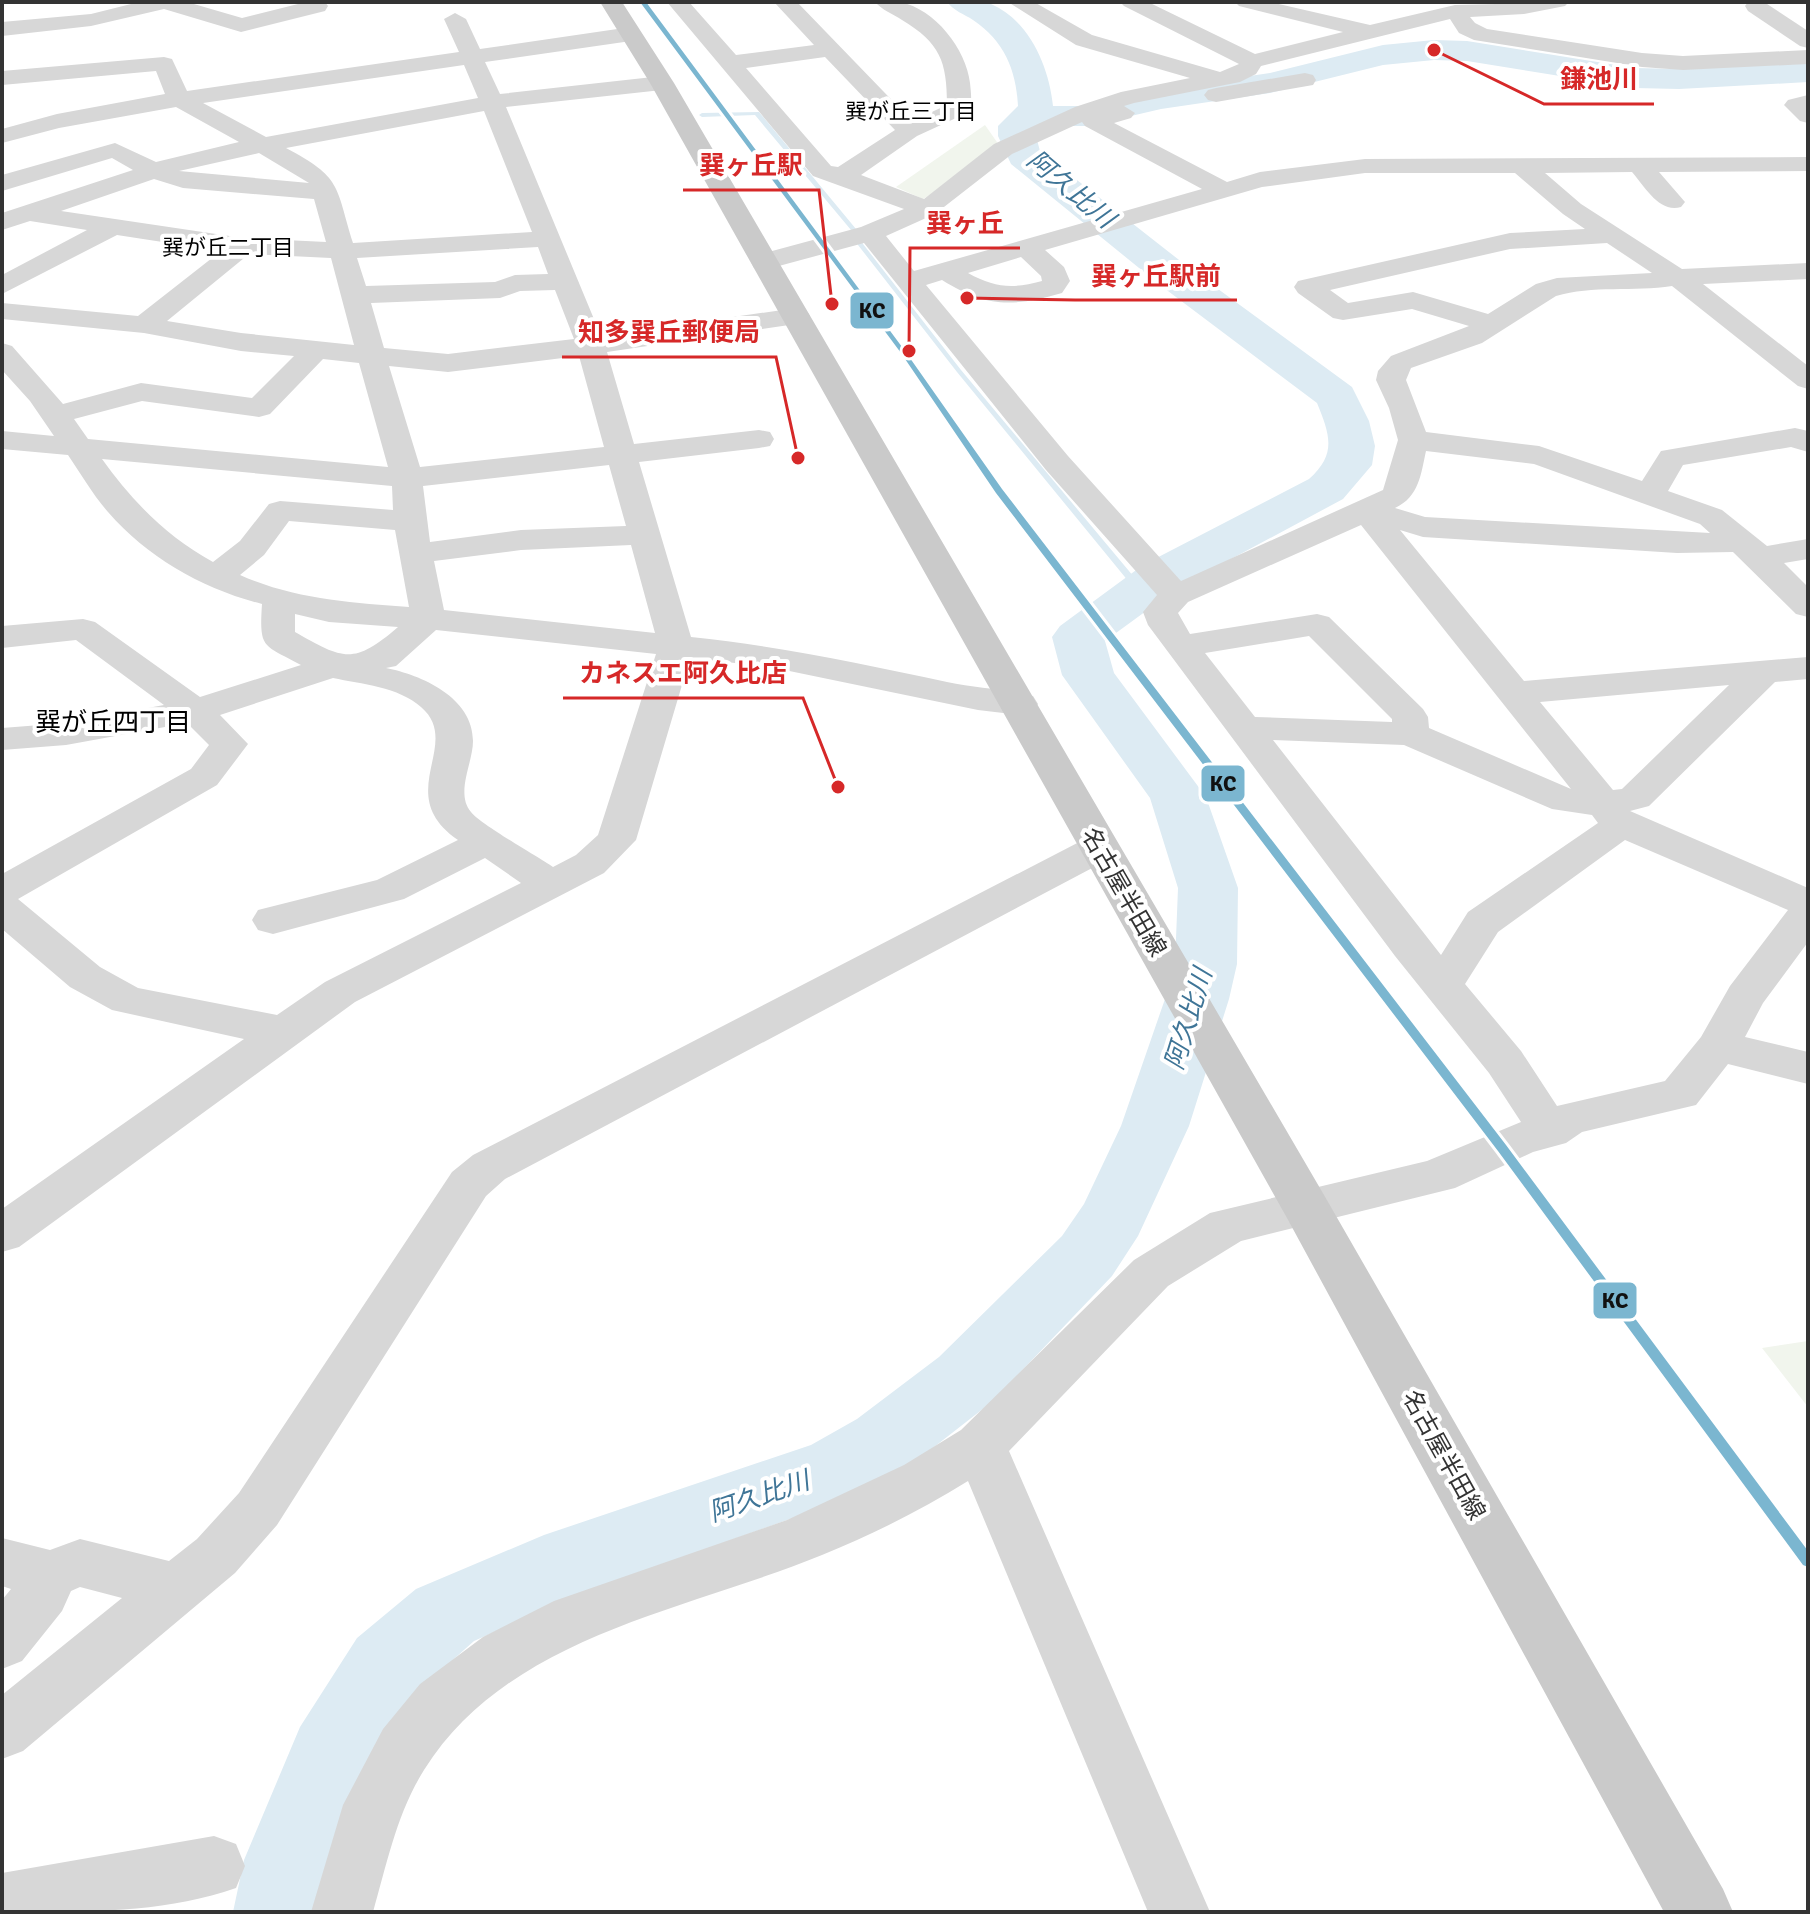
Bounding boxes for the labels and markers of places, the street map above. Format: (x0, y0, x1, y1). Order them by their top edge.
callout: 鎌池川 (1544, 54, 1654, 104)
callout: 巽ヶ丘駅 (683, 140, 819, 190)
callout: 巽ヶ丘 (910, 198, 1020, 248)
callout: 巽ヶ丘駅前 (1075, 250, 1237, 300)
callout: 知多巽丘郵便局 (562, 307, 776, 357)
callout: カネスエ阿久比店 (563, 648, 803, 698)

